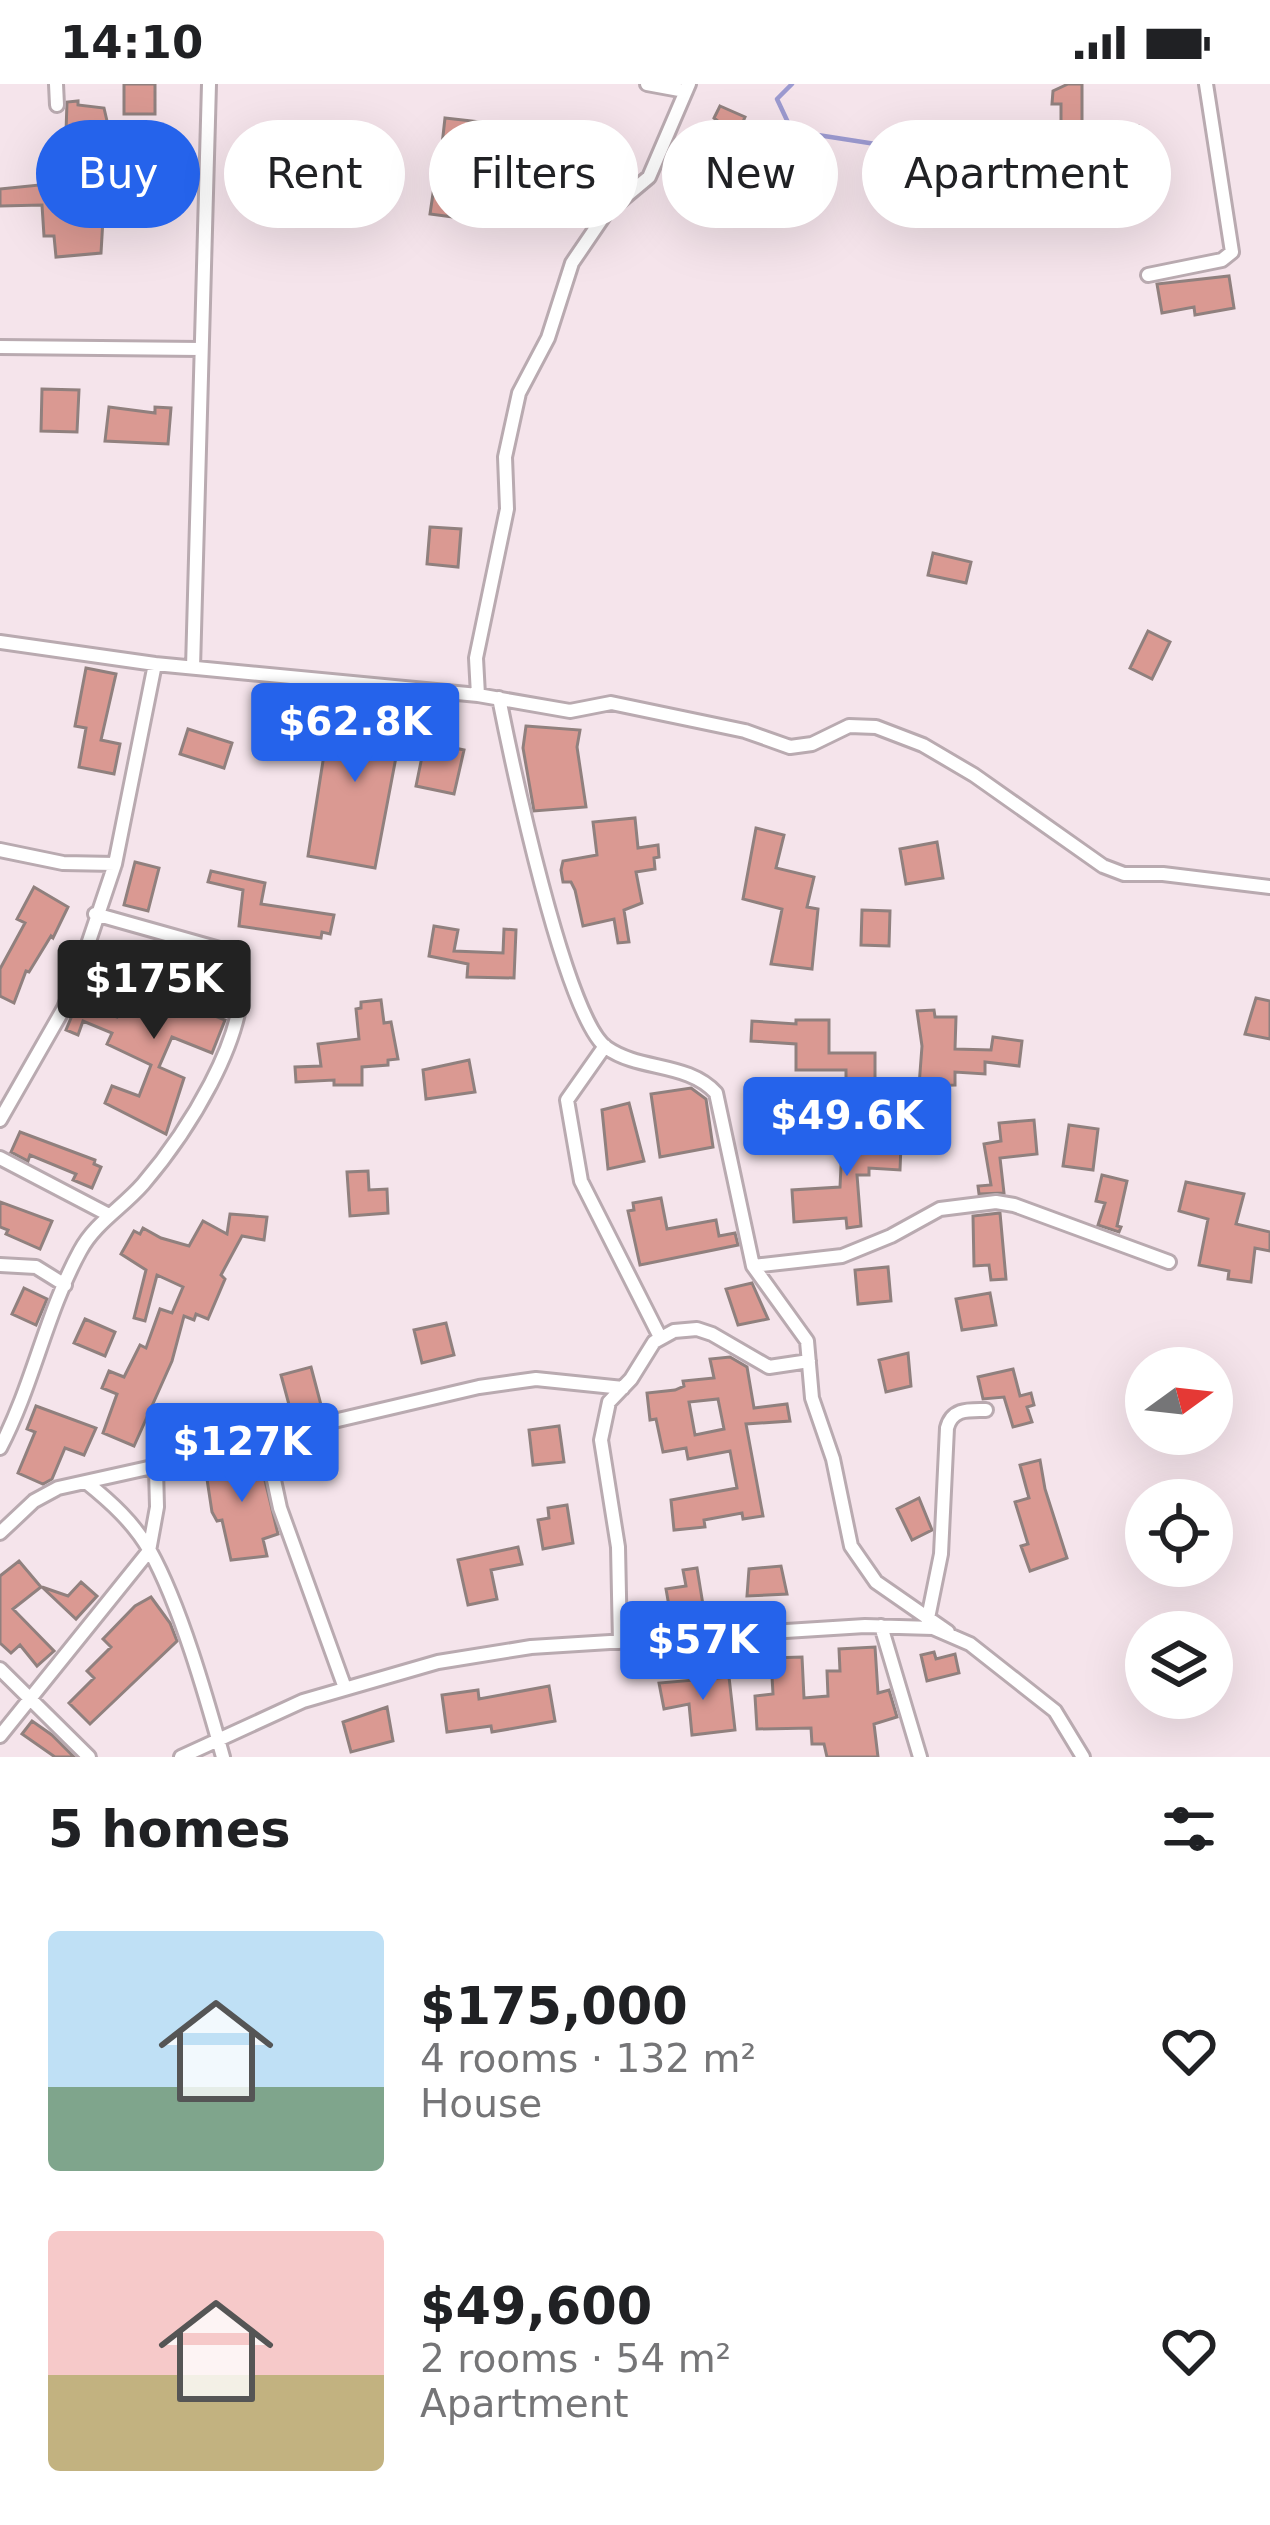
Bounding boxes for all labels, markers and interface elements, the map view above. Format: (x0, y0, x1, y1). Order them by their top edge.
text: 14:10 (60, 16, 203, 69)
chip: Buy (36, 120, 200, 228)
chip: Rent (224, 120, 405, 228)
chip: Filters (429, 120, 638, 228)
chip: New (662, 120, 838, 228)
chip: Apartment (862, 120, 1171, 228)
pin: $62.8K (257, 683, 453, 785)
text: $62.8K (278, 699, 432, 744)
pin: $175K (70, 940, 238, 1042)
text: $175K (85, 956, 223, 1001)
pin: $49.6K (749, 1077, 945, 1179)
text: $49.6K (770, 1093, 924, 1138)
north arrow (1125, 1347, 1233, 1455)
map controls (1125, 1347, 1233, 1719)
pin: $127K (158, 1403, 326, 1505)
text: $127K (173, 1419, 311, 1464)
button: locate (1125, 1479, 1233, 1587)
pin: $57K (632, 1601, 774, 1703)
button: layers (1125, 1611, 1233, 1719)
text: $57K (647, 1617, 759, 1662)
icon: filters (1156, 1796, 1222, 1862)
text: 5 homes (48, 1800, 291, 1859)
text: $175,000 (420, 1977, 688, 2036)
icon: home (144, 1979, 288, 2123)
icon: heart (1156, 2018, 1222, 2084)
text: 4 rooms · 132 m² (420, 2036, 756, 2081)
text: House (420, 2081, 542, 2126)
text: $49,600 (420, 2277, 652, 2336)
icon: home (144, 2279, 288, 2423)
icon: heart (1156, 2318, 1222, 2384)
text: 2 rooms · 54 m² (420, 2336, 731, 2381)
text: Apartment (420, 2381, 629, 2426)

